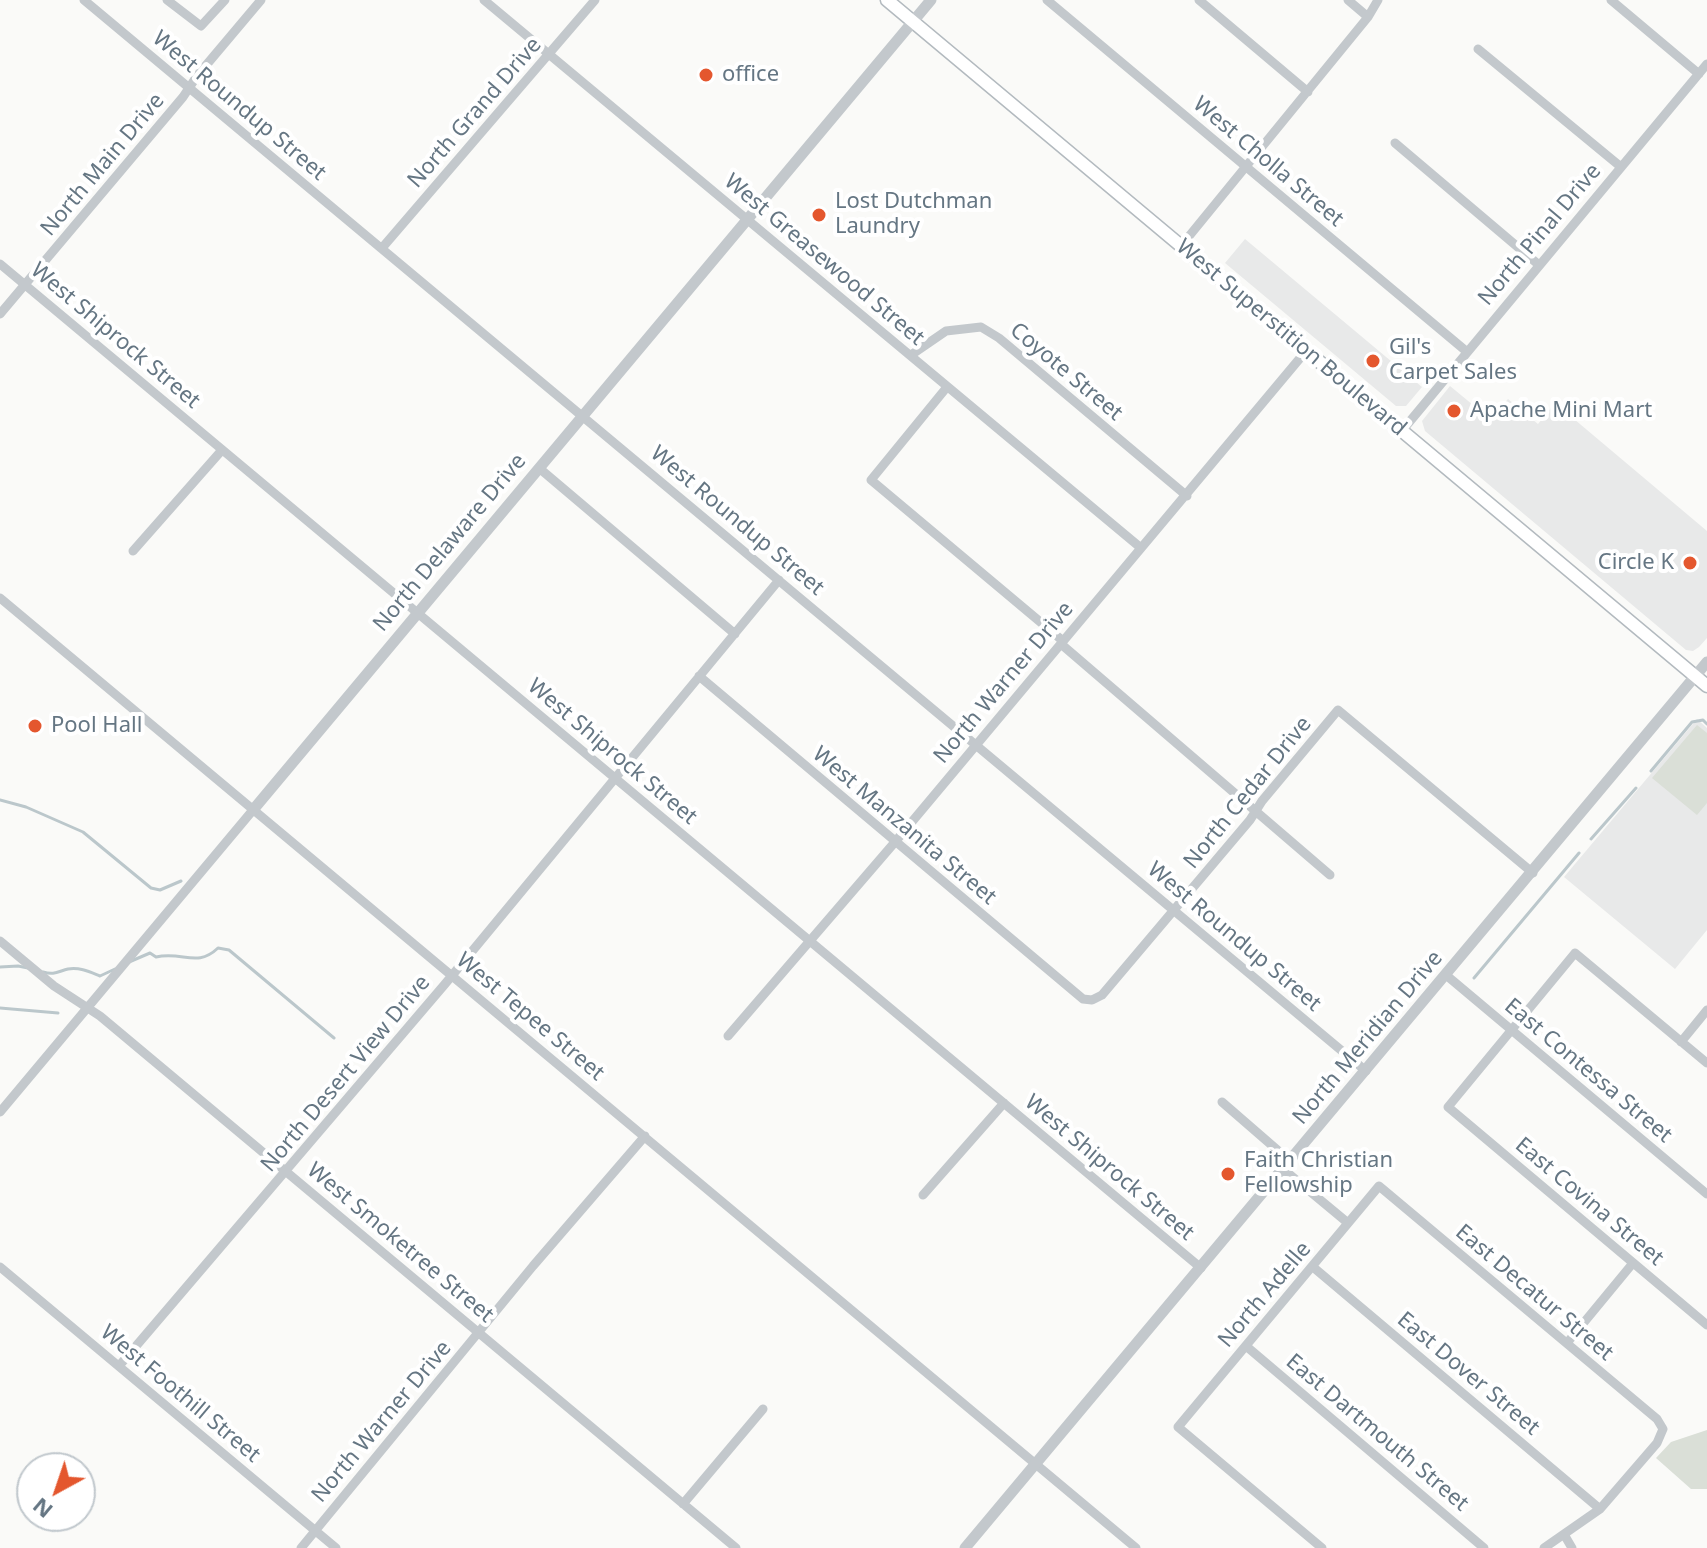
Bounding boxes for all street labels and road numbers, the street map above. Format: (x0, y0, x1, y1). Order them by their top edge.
street label: West Roundup Street (147, 26, 331, 186)
street label: North Grand Drive (403, 32, 547, 194)
street label: North Main Drive (36, 88, 170, 242)
street label: West Cholla Street (1187, 91, 1349, 233)
street label: North Pinal Drive (1473, 159, 1607, 311)
street label: West Greasewood Street (719, 169, 929, 351)
street label: West Superstition Boulevard (1171, 234, 1411, 442)
street label: West Shiprock Street (25, 257, 205, 415)
street label: Coyote Street (1004, 317, 1128, 427)
street label: West Roundup Street (645, 441, 829, 601)
street label: North Delaware Drive (368, 449, 532, 637)
street label: North Warner Drive (929, 597, 1079, 769)
street label: West Shiprock Street (522, 673, 702, 831)
street label: North Cedar Drive (1179, 712, 1317, 874)
street label: West Manzanita Street (807, 741, 1001, 911)
street label: West Roundup Street (1142, 857, 1326, 1017)
street label: North Meridian Drive (1288, 946, 1448, 1130)
street label: West Tepee Street (451, 947, 609, 1087)
street label: North Desert View Drive (256, 970, 436, 1178)
street label: East Contessa Street (1499, 993, 1677, 1149)
street label: West Shiprock Street (1019, 1089, 1199, 1247)
street label: East Covina Street (1509, 1132, 1669, 1272)
street label: West Smoketree Street (301, 1157, 499, 1329)
street label: East Decatur Street (1450, 1219, 1618, 1367)
street label: North Adelle (1213, 1237, 1317, 1353)
street label: East Dover Street (1392, 1307, 1544, 1441)
street label: West Foothill Street (95, 1319, 265, 1469)
street label: North Warner Drive (307, 1336, 457, 1508)
street label: East Dartmouth Street (1280, 1349, 1474, 1517)

